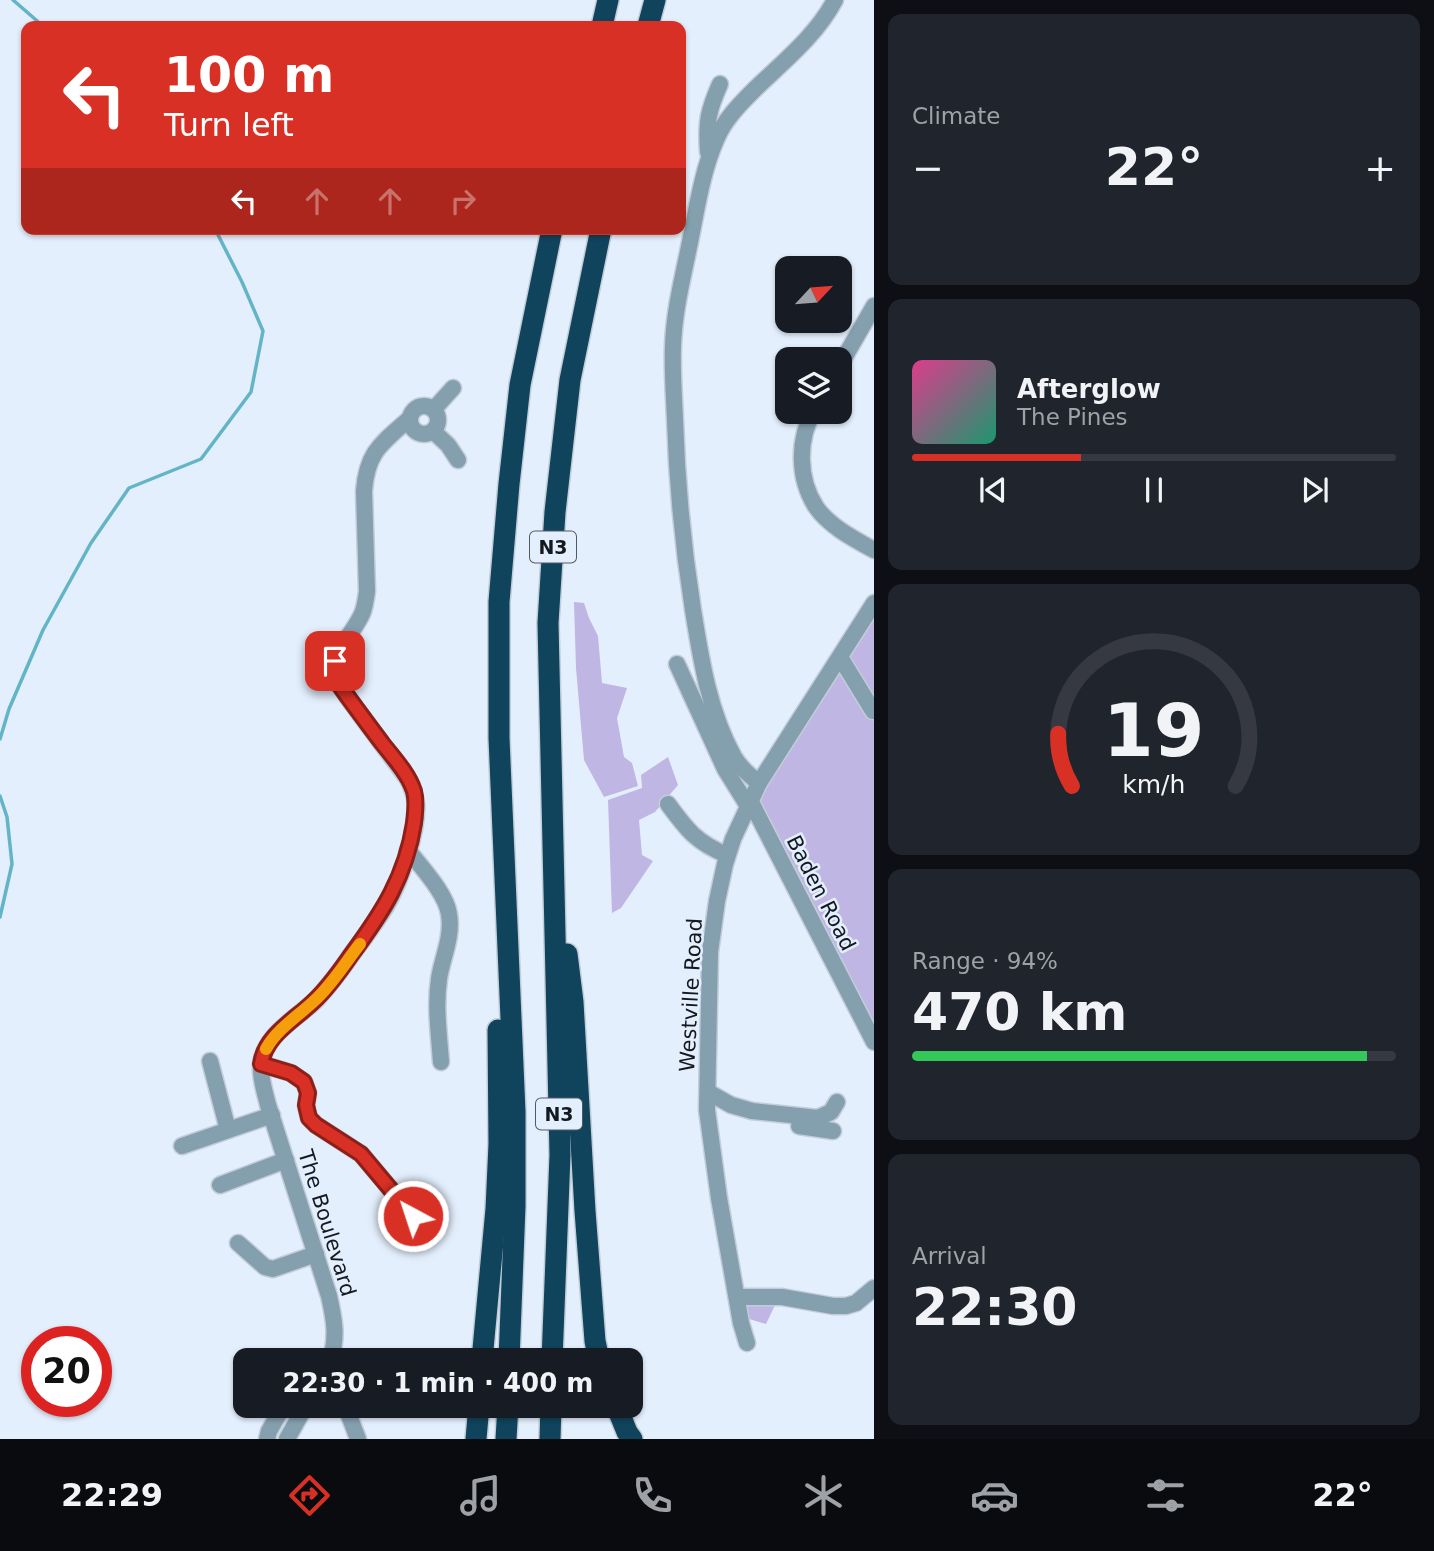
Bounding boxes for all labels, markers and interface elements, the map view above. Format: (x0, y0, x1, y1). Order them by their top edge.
text: 100 m (164, 47, 334, 104)
icon: left (49, 49, 140, 140)
text: Climate (912, 103, 1001, 129)
text: Turn left (164, 106, 294, 144)
text: 22° (1105, 137, 1203, 197)
text: − (912, 146, 944, 190)
text: + (1364, 146, 1396, 190)
icon: left (225, 182, 263, 220)
icon: ahead (298, 182, 336, 220)
icon: ahead (371, 182, 409, 220)
icon: right (444, 182, 482, 220)
north arrow (775, 256, 852, 332)
map controls (775, 256, 852, 424)
button: layers (775, 347, 852, 424)
text: Afterglow (1017, 374, 1161, 404)
text: The Pines (1017, 404, 1128, 430)
icon: previous (974, 471, 1012, 509)
icon: pause (1135, 471, 1173, 509)
icon: next (1296, 471, 1334, 509)
road number: N3 (530, 532, 576, 562)
pin (305, 631, 365, 691)
icon: arrive (316, 642, 354, 680)
text: 19 (1103, 688, 1205, 773)
text: km/h (1122, 769, 1186, 798)
street label: Baden Road (782, 831, 860, 955)
street label: Westville Road (675, 918, 707, 1072)
text: Range · 94% (912, 948, 1058, 974)
text: 470 km (912, 982, 1127, 1042)
road number: N3 (536, 1098, 582, 1130)
street label: The Boulevard (293, 1146, 361, 1299)
position arrow (376, 1179, 450, 1253)
text: Arrival (912, 1243, 987, 1269)
text: 22:30 (912, 1277, 1078, 1337)
speed limit sign: 20 (21, 1326, 112, 1417)
text: 22:30 · 1 min · 400 m (283, 1368, 593, 1398)
icon: directions (285, 1471, 334, 1520)
icon: music (456, 1471, 505, 1520)
icon: phone (628, 1471, 677, 1520)
icon: climate (799, 1471, 848, 1520)
icon: car (970, 1471, 1019, 1520)
icon: filters (1141, 1471, 1190, 1520)
text: 22:29 (61, 1476, 163, 1514)
text: 22° (1312, 1476, 1373, 1514)

